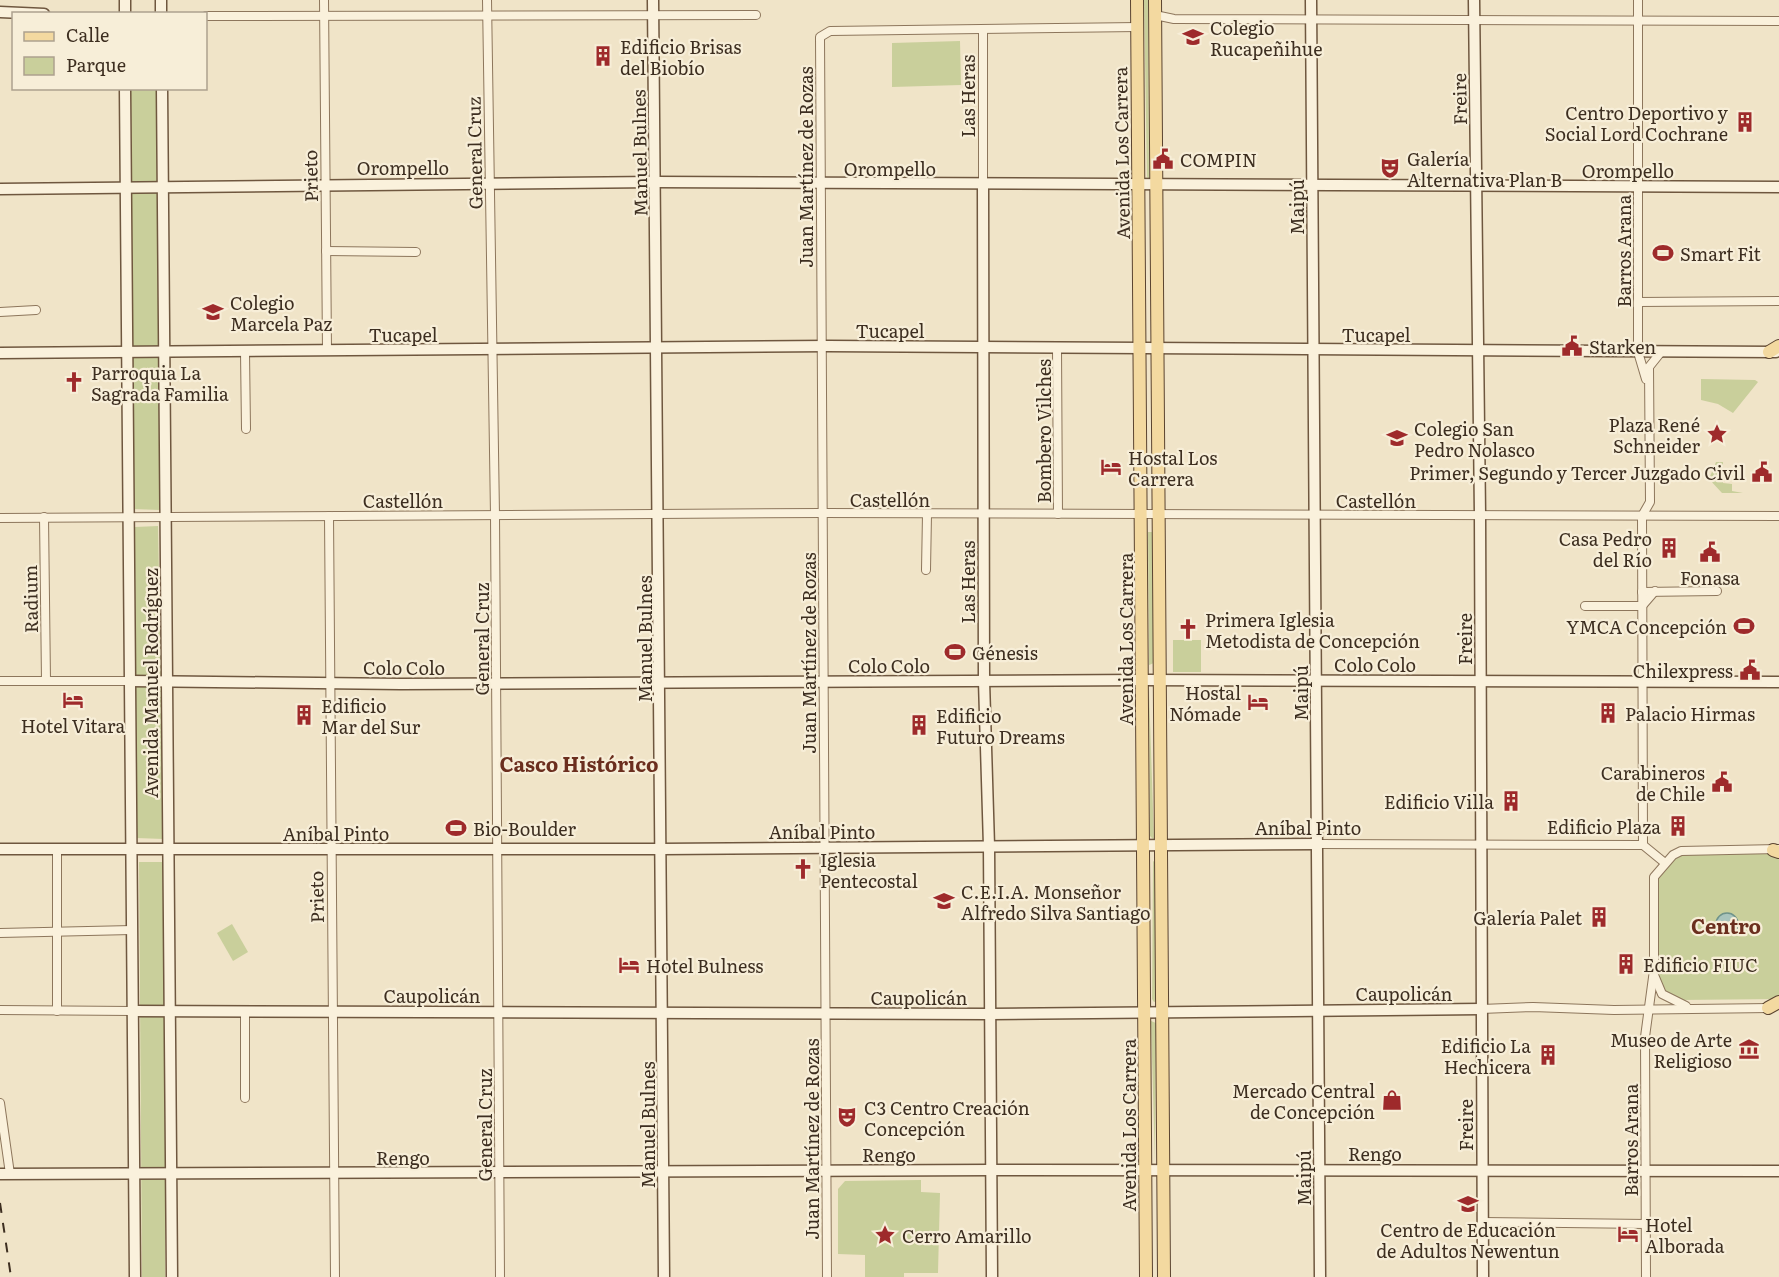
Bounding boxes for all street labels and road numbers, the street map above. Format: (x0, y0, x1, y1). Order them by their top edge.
street label: Las Heras (954, 55, 981, 137)
street label: Juan Martínez de Rozas (792, 66, 819, 268)
street label: Avenida Los Carrera (1106, 66, 1136, 240)
street label: Freire (1445, 73, 1473, 125)
street label: Manuel Bulnes (624, 89, 654, 217)
street label: General Cruz (460, 96, 488, 210)
street label: Prieto (296, 150, 324, 202)
street label: Orompello (357, 154, 449, 181)
street label: Orompello (844, 155, 936, 182)
street label: Orompello (1582, 157, 1674, 184)
street label: Maipú (1283, 179, 1310, 235)
street label: Barros Arana (1610, 194, 1637, 307)
street label: Tucapel (855, 317, 925, 344)
street label: Tucapel (368, 321, 438, 348)
street label: Tucapel (1341, 321, 1411, 348)
street label: Bombero Vilches (1030, 359, 1057, 503)
street label: Castellón (850, 486, 930, 513)
street label: Castellón (363, 487, 443, 514)
street label: Castellón (1336, 487, 1416, 514)
street label: Las Heras (954, 541, 981, 623)
street label: Juan Martínez de Rozas (795, 552, 822, 754)
street label: Avenida Los Carrera (1112, 552, 1139, 725)
street label: Radium (16, 565, 44, 633)
street label: Avenida Manuel Rodríguez (137, 568, 164, 798)
street label: Manuel Bulnes (631, 575, 658, 703)
street label: General Cruz (468, 582, 495, 695)
street label: Freire (1451, 613, 1478, 665)
street label: Colo Colo (1334, 651, 1416, 678)
street label: Colo Colo (848, 652, 930, 679)
street label: Colo Colo (363, 654, 445, 681)
street label: Maipú (1287, 665, 1314, 721)
street label: Aníbal Pinto (1255, 814, 1361, 841)
street label: Aníbal Pinto (769, 818, 875, 845)
street label: Aníbal Pinto (283, 820, 389, 847)
street label: Prieto (302, 871, 330, 923)
street label: Caupolicán (1356, 980, 1453, 1007)
street label: Caupolicán (384, 982, 481, 1009)
street label: Caupolicán (871, 984, 968, 1011)
street label: Juan Martínez de Rozas (798, 1038, 825, 1240)
street label: Avenida Los Carrera (1115, 1038, 1142, 1211)
street label: Manuel Bulnes (634, 1061, 661, 1189)
street label: General Cruz (471, 1068, 498, 1181)
street label: Barros Arana (1617, 1083, 1644, 1196)
street label: Freire (1452, 1099, 1479, 1151)
street label: Rengo (1348, 1140, 1402, 1167)
street label: Rengo (862, 1141, 916, 1168)
street label: Rengo (376, 1144, 430, 1171)
street label: Maipú (1290, 1150, 1317, 1206)

